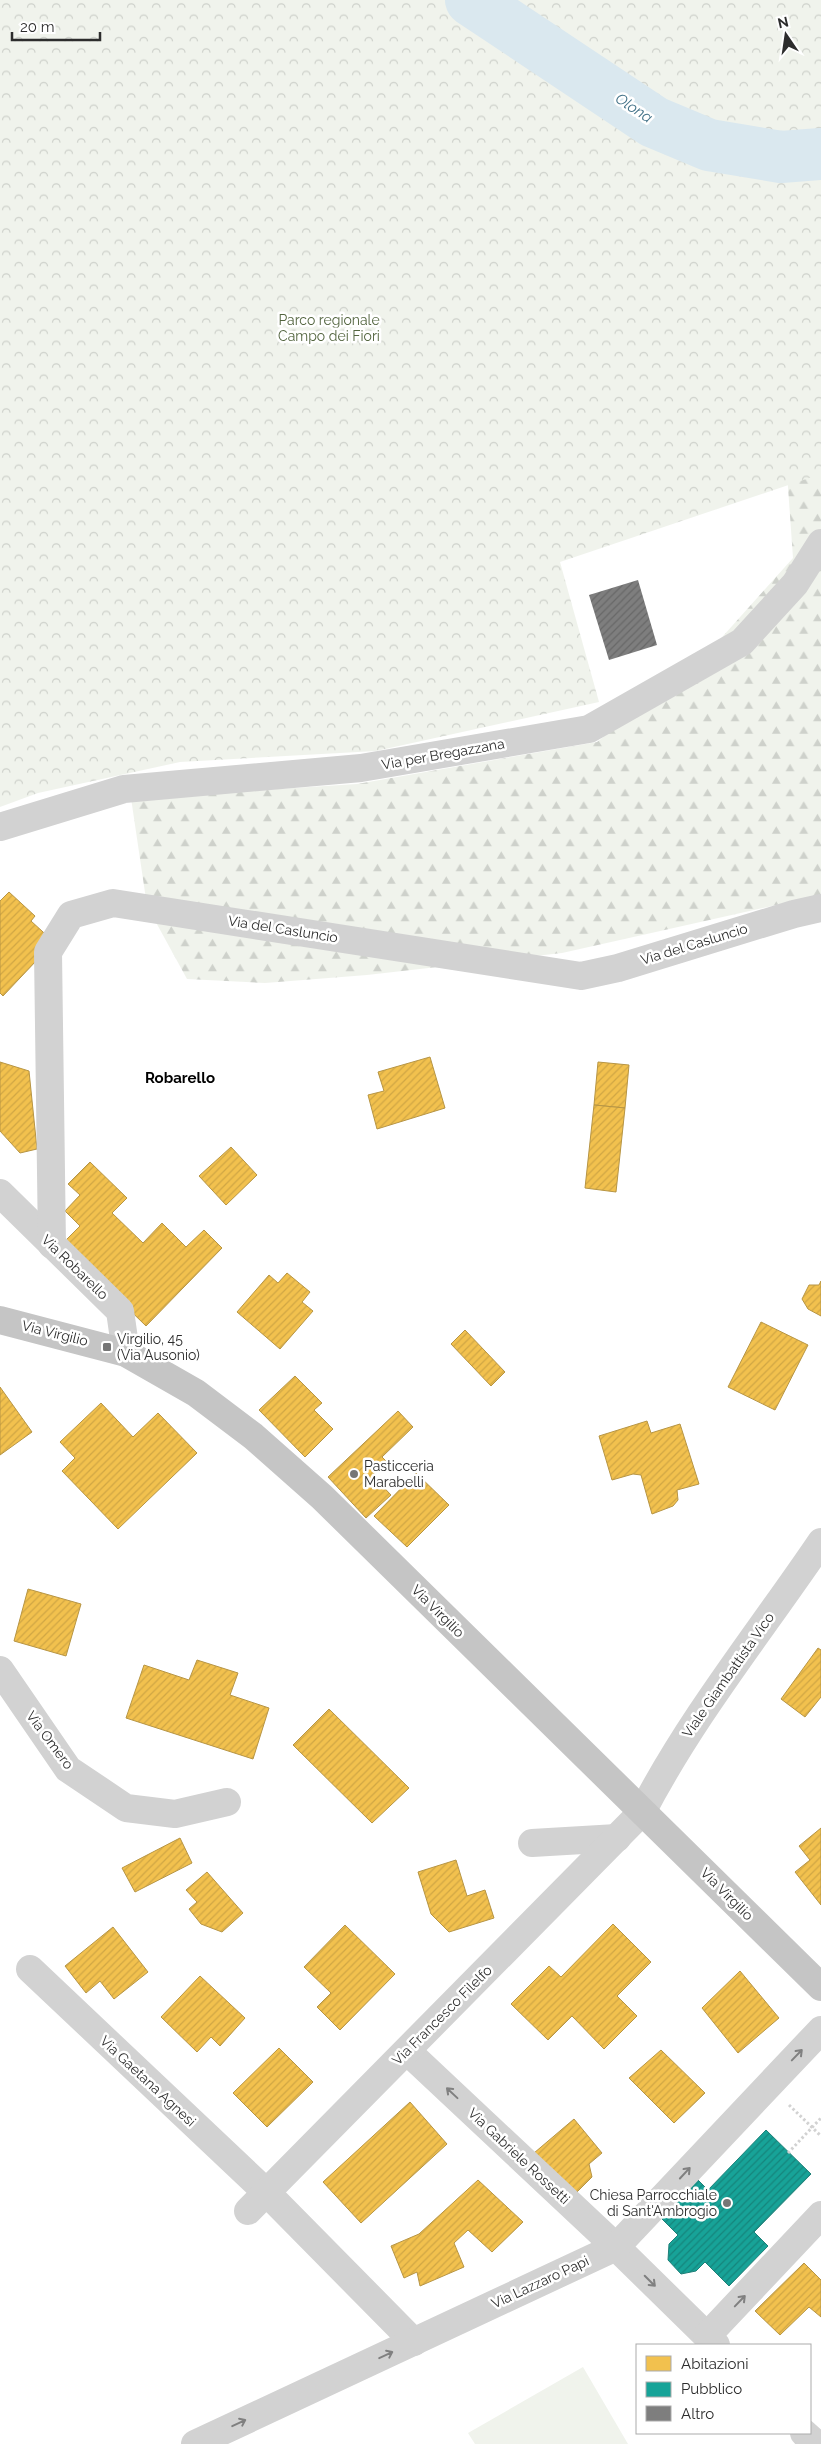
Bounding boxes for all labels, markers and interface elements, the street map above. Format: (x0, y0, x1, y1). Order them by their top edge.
scale bar (12, 10, 100, 42)
north arrow (761, 10, 811, 60)
text: N (776, 13, 790, 31)
text: 20 m (20, 18, 55, 36)
water label: Olona (612, 89, 656, 127)
park label: Parco regionale Campo dei Fiori (278, 312, 380, 344)
street label: Via per Bregazzana (380, 735, 506, 773)
street label: Via del Casluncio (227, 912, 339, 946)
street label: Via del Casluncio (639, 920, 749, 968)
district label: Robarello (145, 1069, 215, 1087)
street label: Via Robarello (38, 1231, 112, 1303)
street label: Via Virgilio (20, 1317, 90, 1349)
place label: Virgilio, 45 (Via Ausonio) (117, 1331, 200, 1363)
marker: Virgilio, 45 (Via Ausonio) (101, 1341, 113, 1353)
place label: Pasticceria Marabelli (364, 1458, 434, 1490)
marker: Pasticceria Marabelli (348, 1468, 360, 1480)
street label: Via Virgilio (408, 1581, 468, 1641)
street label: Viale Giambattista Vico (679, 1610, 777, 1740)
street label: Via Omero (23, 1708, 77, 1772)
street label: Via Virgilio (697, 1864, 757, 1924)
street label: Via Francesco Filelfo (389, 1962, 495, 2068)
street label: Via Gaetana Agnesi (97, 2033, 199, 2129)
one-way arrow (791, 2049, 803, 2061)
one-way arrow (446, 2087, 459, 2099)
street label: Via Gabriele Rossetti (465, 2105, 573, 2207)
one-way arrow (679, 2167, 691, 2179)
place label: Chiesa Parrocchiale di Sant'Ambrogio (590, 2187, 717, 2219)
marker: Chiesa Parrocchiale di Sant'Ambrogio (721, 2197, 733, 2209)
street label: Via Lazzaro Papi (489, 2252, 591, 2312)
one-way arrow (644, 2275, 657, 2287)
one-way arrow (734, 2294, 746, 2307)
legend (636, 2344, 811, 2434)
one-way arrow (378, 2350, 393, 2359)
text: Abitazioni (681, 2355, 748, 2373)
text: Pubblico (681, 2380, 742, 2398)
text: Altro (681, 2405, 714, 2423)
one-way arrow (231, 2418, 246, 2428)

